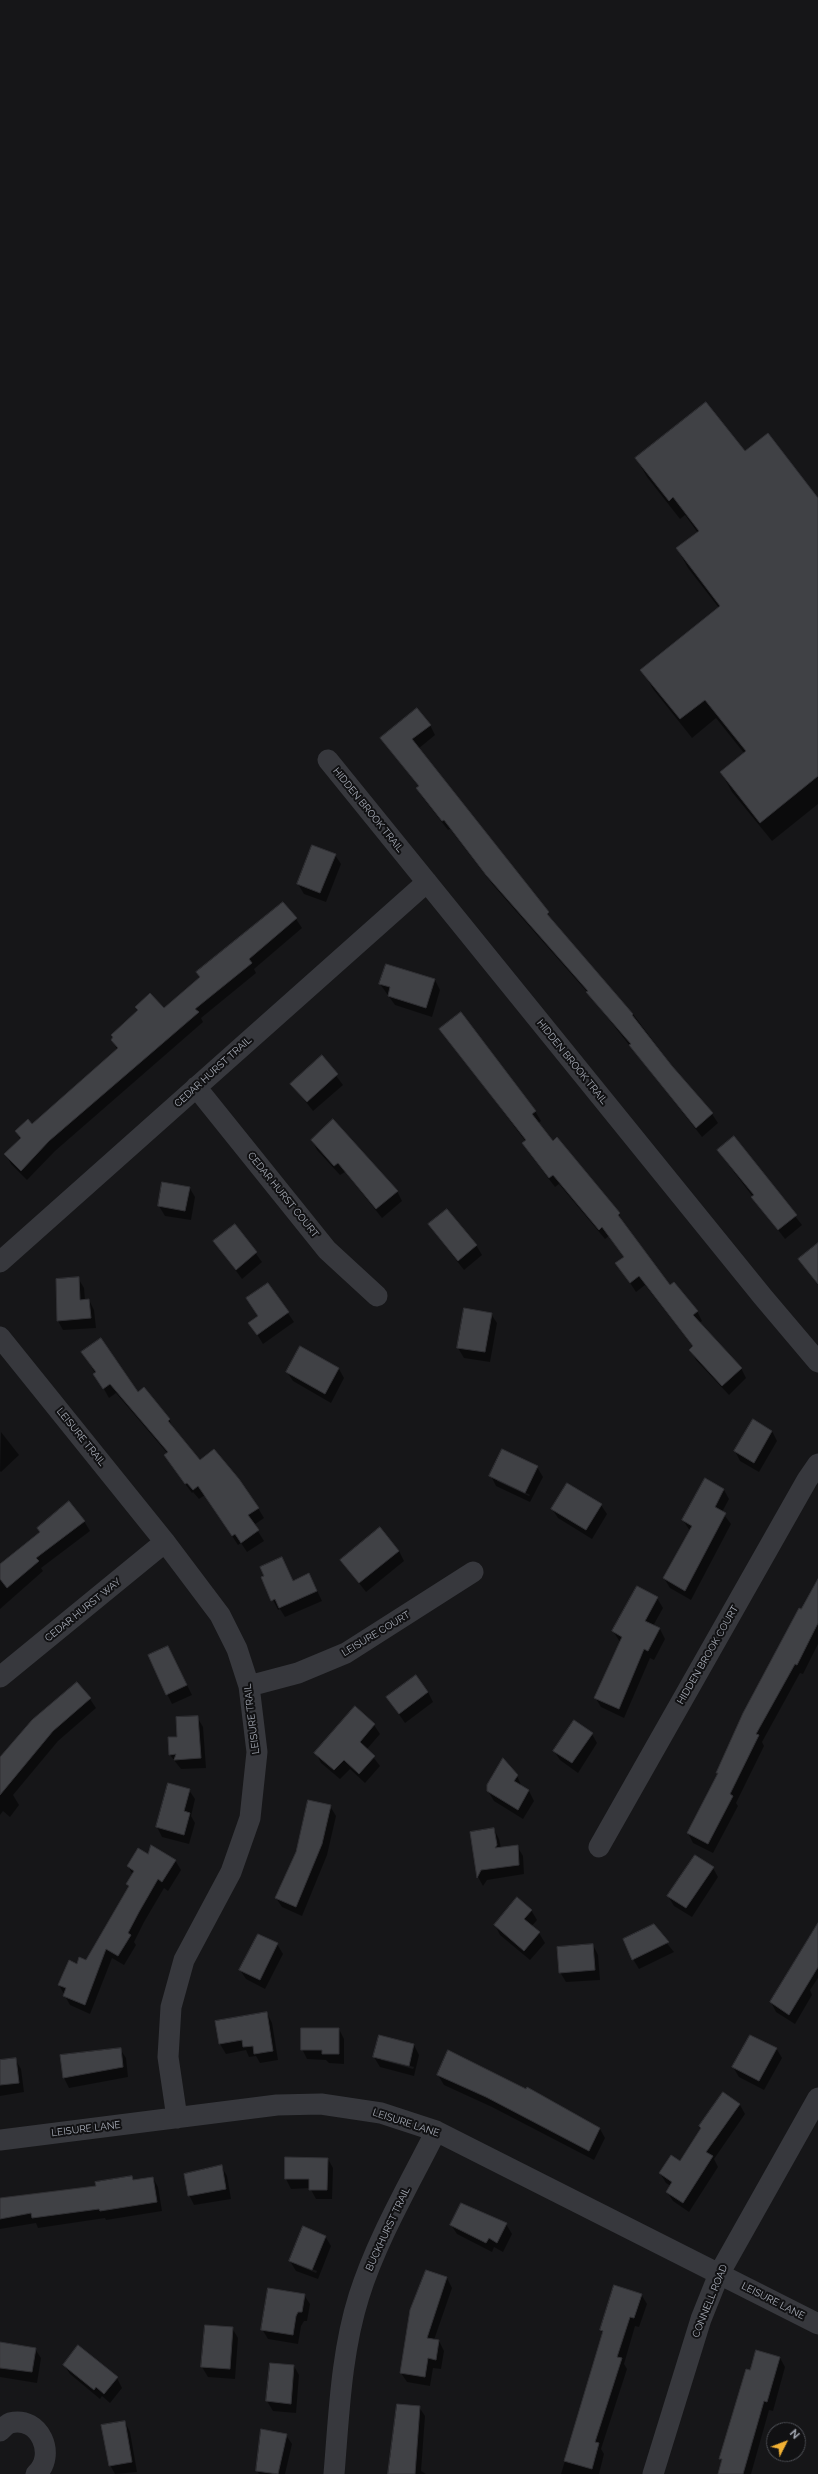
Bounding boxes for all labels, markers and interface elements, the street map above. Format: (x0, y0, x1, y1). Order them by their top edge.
street label: HIDDEN BROOK TRAIL (330, 765, 406, 855)
street label: HIDDEN BROOK TRAIL (534, 1017, 610, 1107)
street label: CEDAR HURST TRAIL (172, 1034, 254, 1110)
street label: CEDAR HURST COURT (245, 1150, 321, 1240)
street label: LEISURE TRAIL (54, 1406, 108, 1468)
street label: CEDAR HURST WAY (43, 1576, 123, 1644)
street label: HIDDEN BROOK COURT (675, 1603, 741, 1707)
street label: LEISURE COURT (340, 1609, 412, 1659)
street label: LEISURE TRAIL (242, 1683, 262, 1755)
street label: LEISURE LANE (371, 2107, 441, 2139)
street label: LEISURE LANE (51, 2119, 121, 2139)
street label: BUCKHURST TRAIL (363, 2185, 413, 2273)
street label: CONNELL ROAD (690, 2263, 730, 2339)
street label: LEISURE LANE (739, 2280, 807, 2322)
north arrow (766, 2422, 806, 2462)
text: N (787, 2427, 802, 2442)

